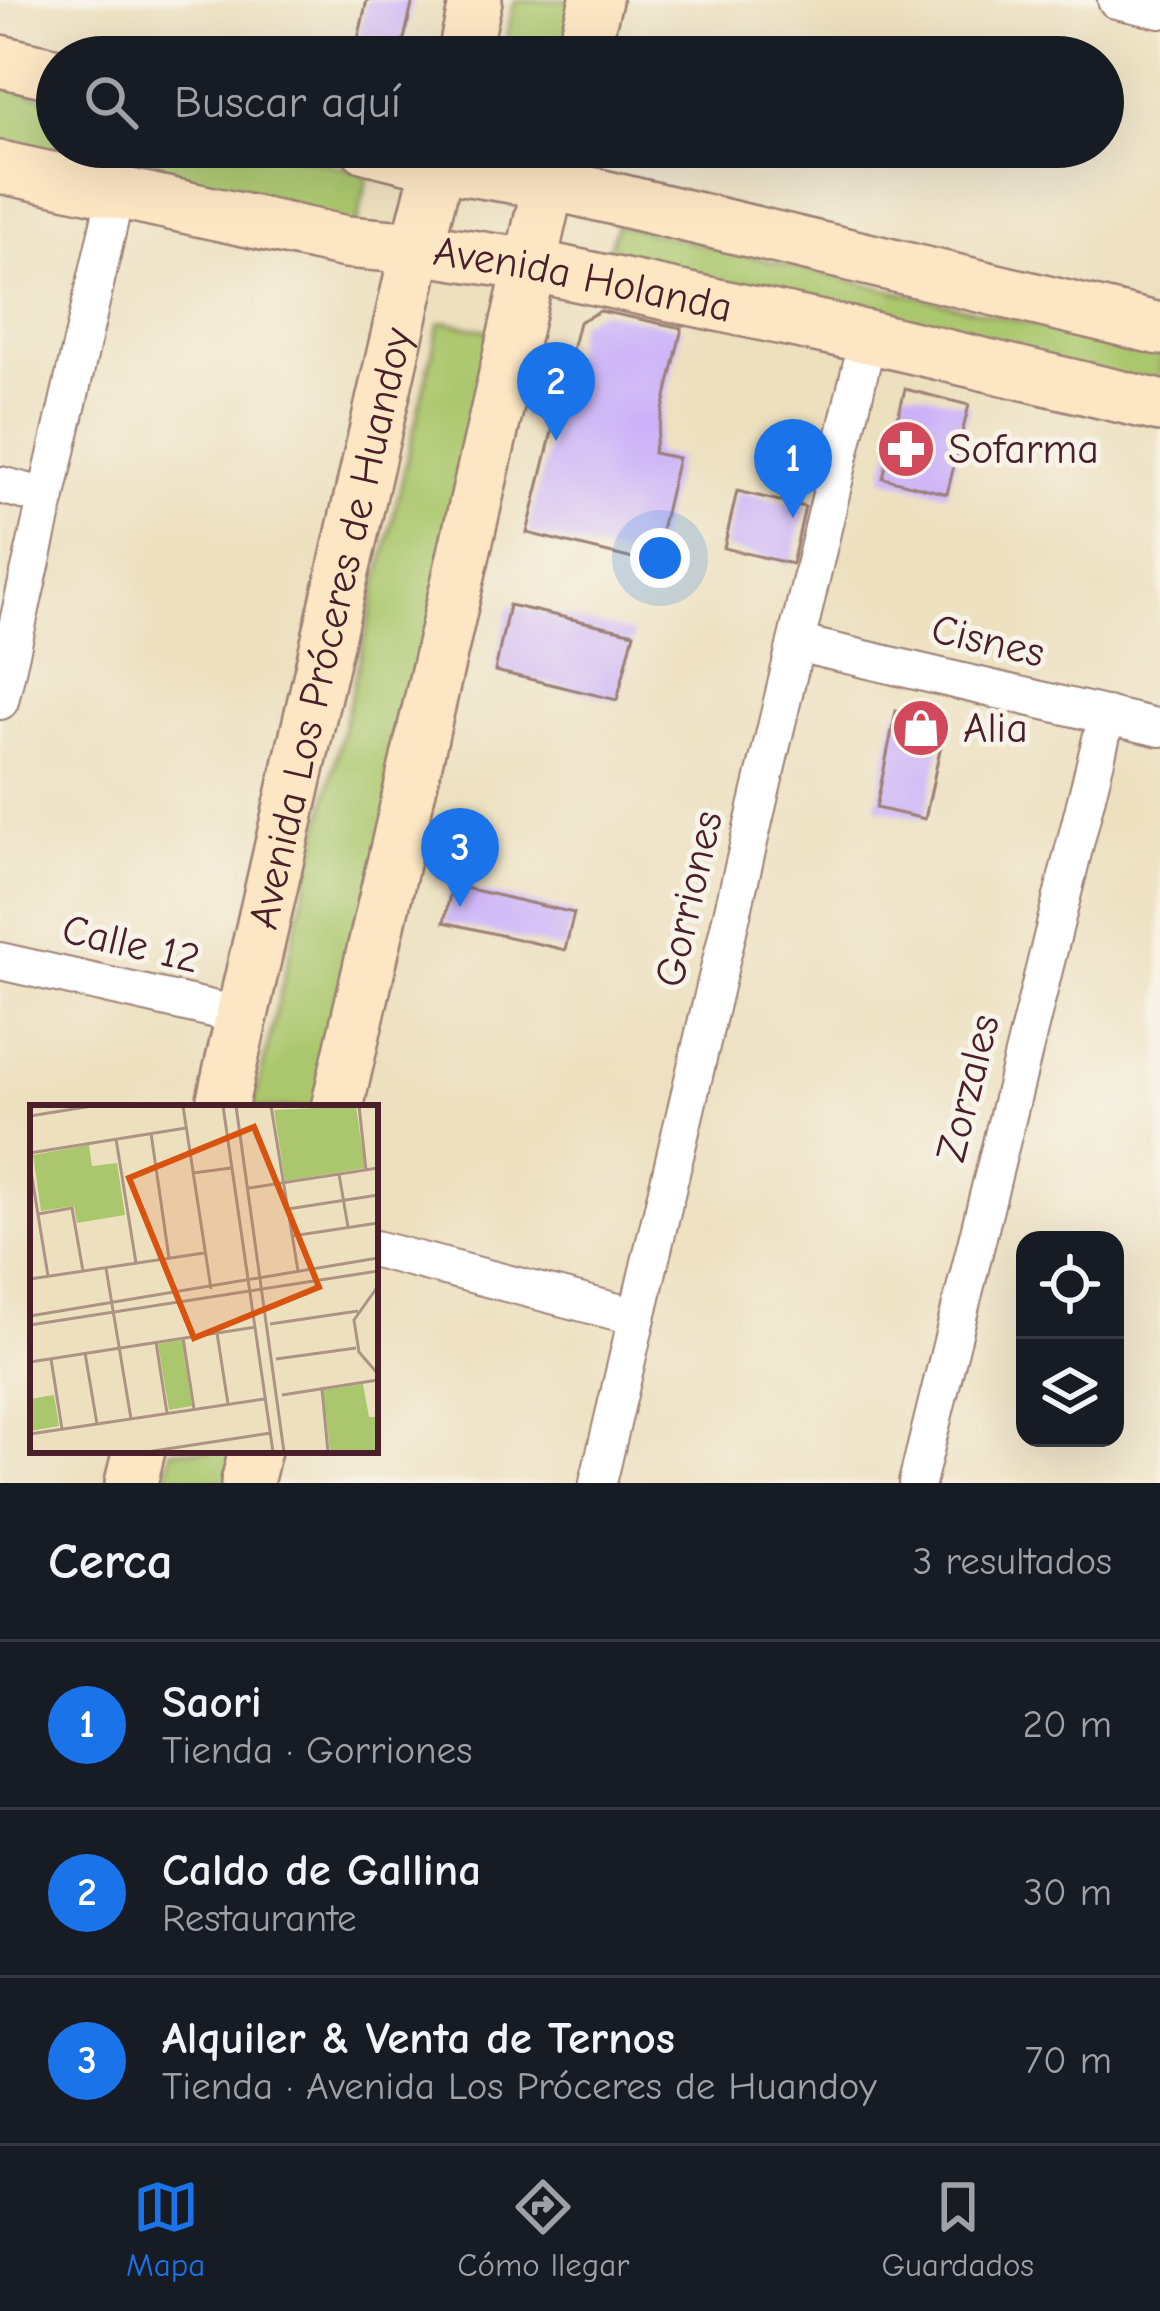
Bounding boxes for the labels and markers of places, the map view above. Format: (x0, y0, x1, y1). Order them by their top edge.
pin: 2 (517, 342, 595, 441)
pharmacy icon: Sofarma (875, 418, 937, 480)
pin: 1 (754, 419, 832, 518)
place label: Sofarma (948, 425, 1099, 474)
shop icon: Alia (890, 697, 952, 759)
place label: Alia (963, 704, 1028, 753)
pin: 3 (421, 808, 499, 907)

